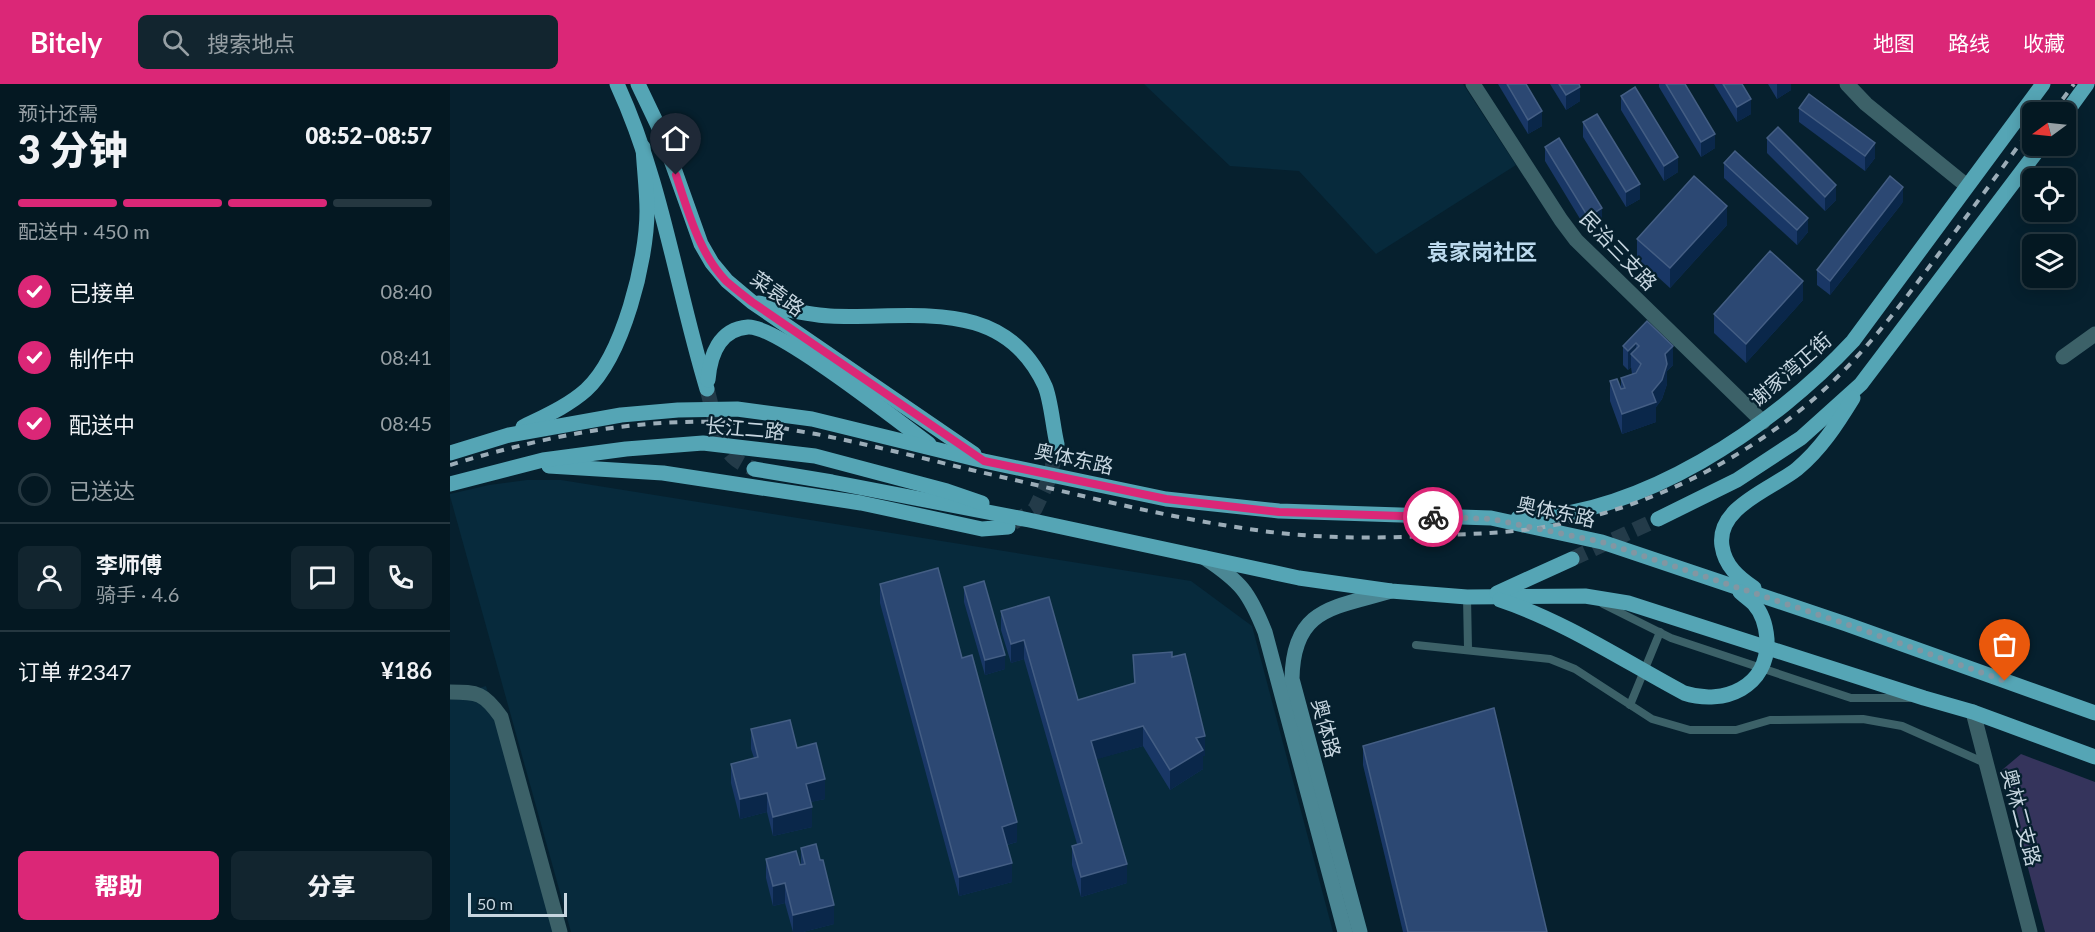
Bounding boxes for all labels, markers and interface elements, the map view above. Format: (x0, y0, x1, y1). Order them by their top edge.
search box (138, 15, 558, 69)
text: Bitely (30, 25, 102, 59)
icon: search (159, 26, 192, 59)
text: 搜索地点 (207, 30, 295, 57)
text: 地图 (1873, 30, 1915, 55)
text: 路线 (1948, 30, 1990, 55)
text: 收藏 (2023, 30, 2065, 55)
text: 预计还需 (18, 101, 98, 125)
north arrow (2022, 102, 2076, 156)
map controls (2022, 102, 2076, 288)
pin (650, 113, 701, 175)
text: 08:52–08:57 (306, 122, 432, 149)
icon: home (659, 122, 692, 155)
text: 3 分钟 (18, 126, 128, 172)
button: locate (2022, 168, 2076, 222)
street label: 民治三支路 (1576, 206, 1662, 294)
text: 配送中 · 450 m (18, 219, 150, 243)
button: layers (2022, 234, 2076, 288)
district label: 袁家岗社区 (1427, 238, 1537, 265)
street label: 菜袁路 (747, 266, 809, 320)
icon: check (18, 275, 51, 308)
text: 已接单 (69, 279, 135, 306)
text: 08:40 (381, 279, 432, 303)
street label: 谢家湾正街 (1744, 327, 1836, 411)
icon: check (18, 341, 51, 374)
text: 制作中 (69, 345, 135, 372)
text: 08:41 (381, 345, 432, 369)
icon: check (18, 407, 51, 440)
text: 配送中 (69, 411, 135, 438)
text: 08:45 (381, 411, 432, 435)
street label: 长江二路 (704, 413, 786, 443)
street label: 奥体东路 (1032, 438, 1116, 478)
text: 已送达 (69, 477, 135, 504)
courier (1403, 487, 1463, 547)
street label: 奥体东路 (1514, 491, 1598, 531)
icon: bike (1417, 501, 1450, 534)
button: person (18, 546, 81, 609)
button: chat (291, 546, 354, 609)
button: phone (369, 546, 432, 609)
text: 李师傅 (96, 551, 162, 578)
text: 骑手 · 4.6 (96, 582, 179, 606)
pin (1979, 619, 2030, 681)
icon: bag (1988, 628, 2021, 661)
text: ¥186 (381, 657, 432, 684)
text: 订单 #2347 (18, 658, 131, 685)
street label: 奥体路 (1308, 696, 1346, 760)
street label: 奥林二支路 (1997, 766, 2047, 868)
button: 帮助 (18, 851, 219, 920)
button: 分享 (231, 851, 432, 920)
scale bar (468, 890, 567, 918)
text: 50 m (477, 894, 513, 913)

